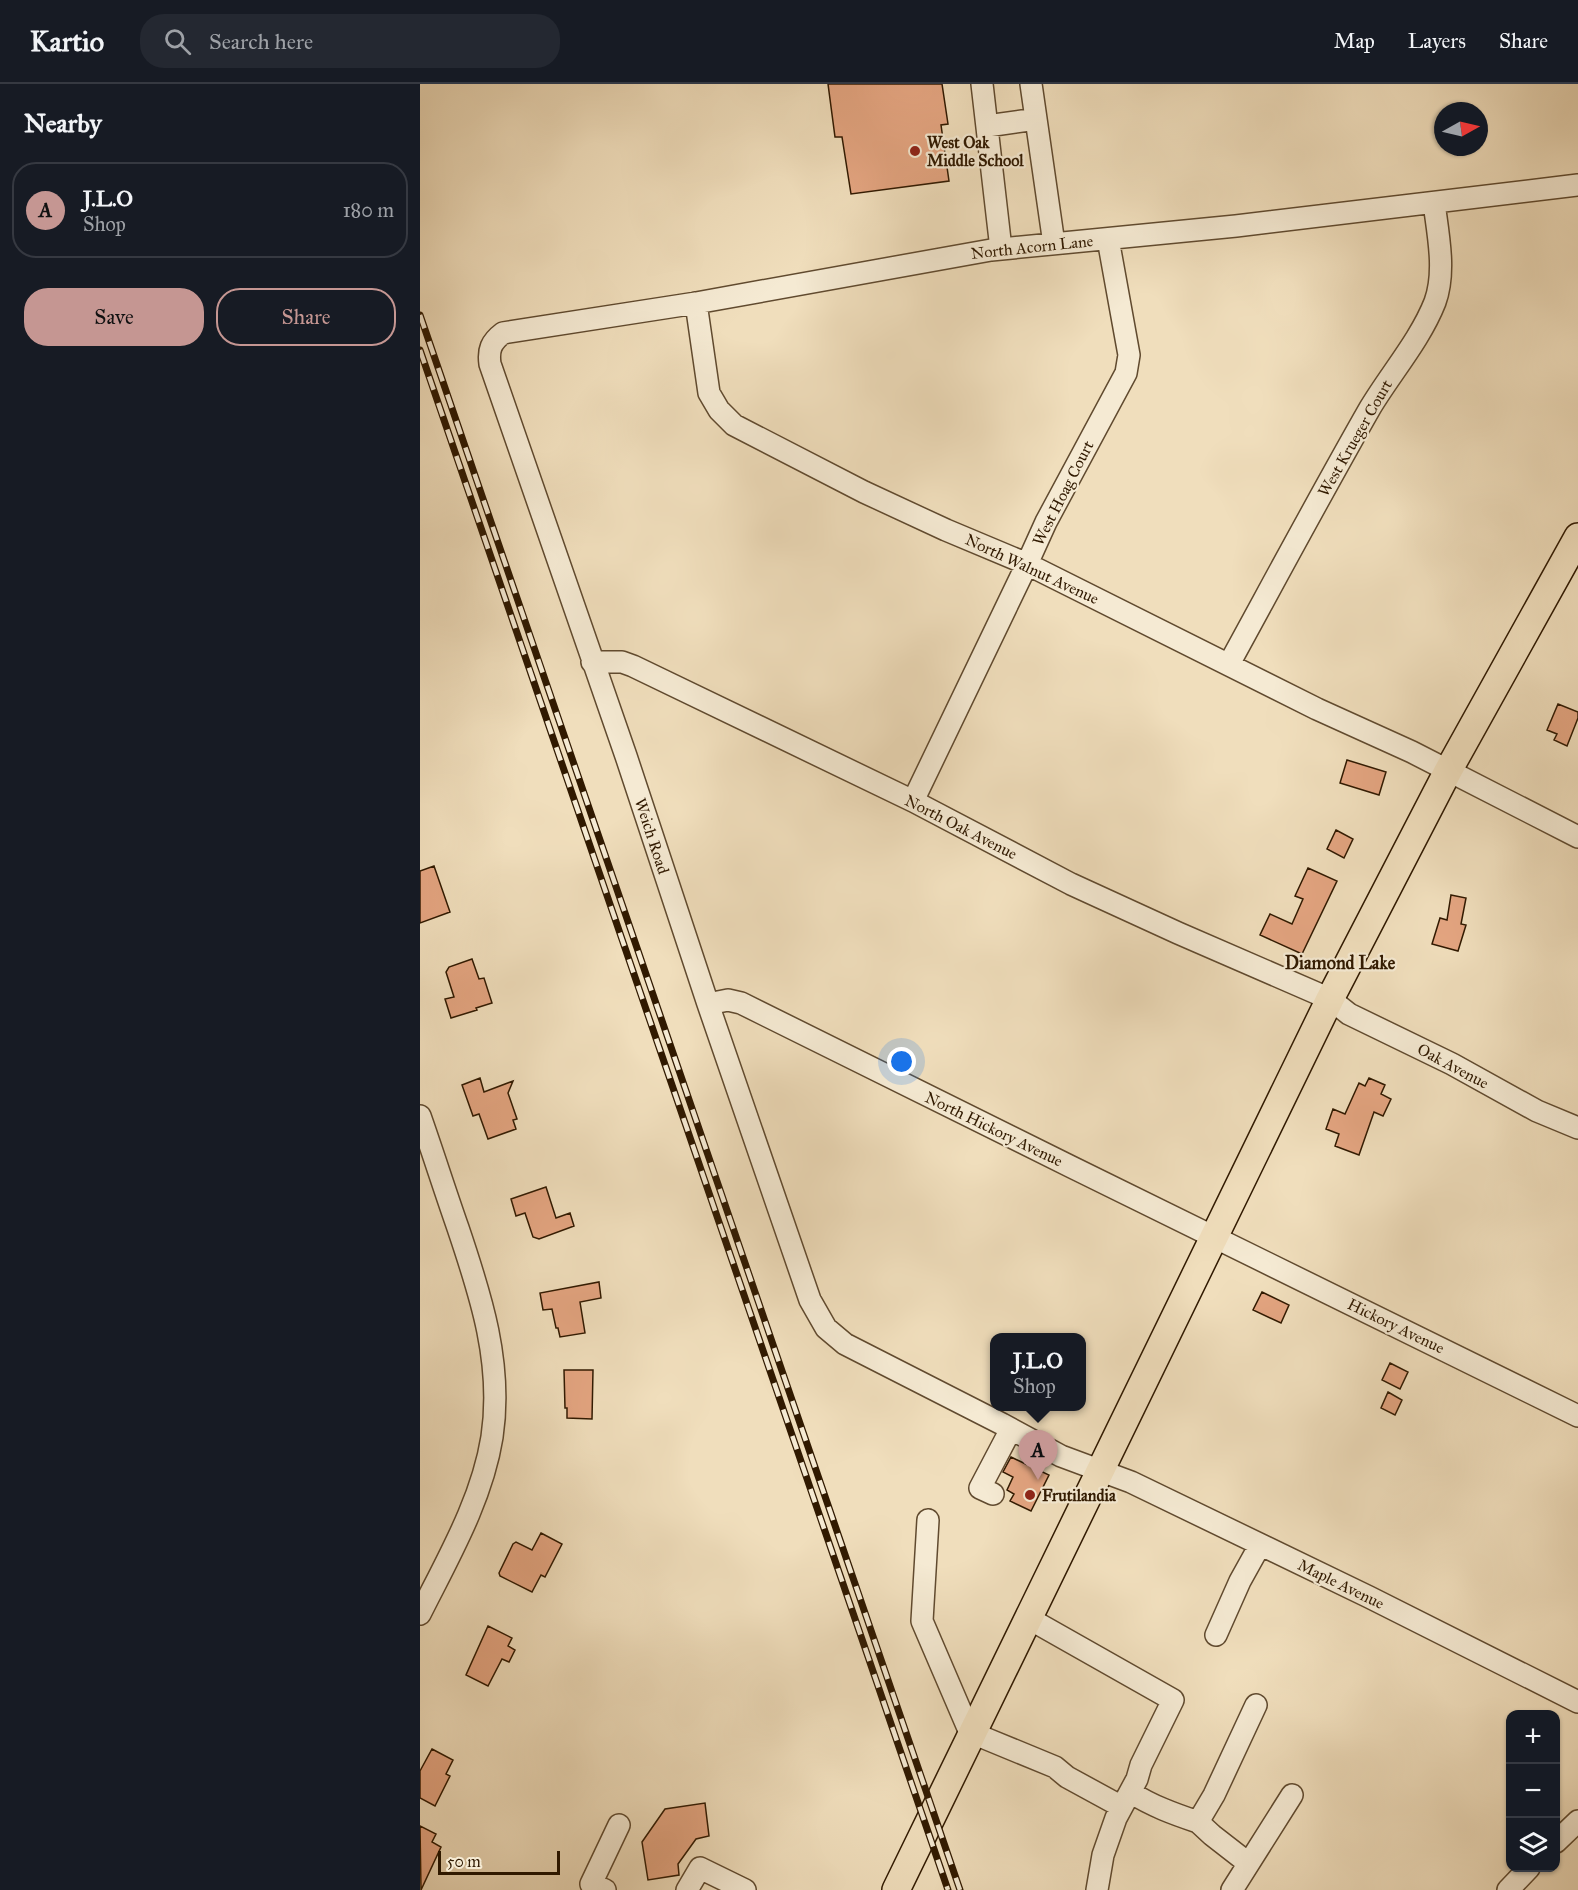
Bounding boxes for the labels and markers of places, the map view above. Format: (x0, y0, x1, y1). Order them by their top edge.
place label: West Oak Middle School (927, 133, 1024, 170)
marker: West Oak Middle School (908, 144, 922, 158)
pin: A (1018, 1430, 1058, 1480)
place label: Frutilandia (1042, 1486, 1117, 1505)
marker: Frutilandia (1023, 1488, 1037, 1502)

